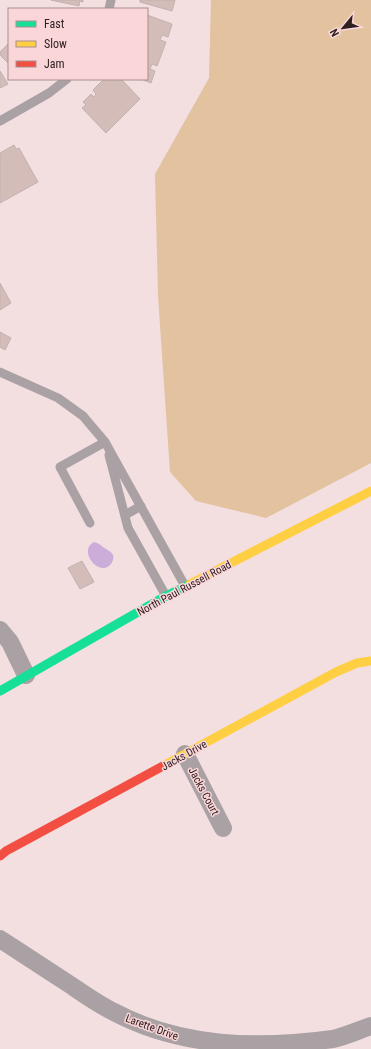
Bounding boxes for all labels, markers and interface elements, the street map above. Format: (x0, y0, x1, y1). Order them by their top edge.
legend (8, 8, 148, 80)
north arrow (323, 8, 363, 48)
text: Fast (44, 17, 65, 31)
text: N (327, 26, 342, 39)
text: Slow (44, 37, 67, 51)
text: Jam (44, 57, 65, 71)
street label: North Paul Russell Road (135, 558, 234, 619)
street label: Jacks Drive (159, 738, 209, 773)
street label: Jacks Court (186, 765, 222, 817)
street label: Larette Drive (124, 1012, 180, 1043)

